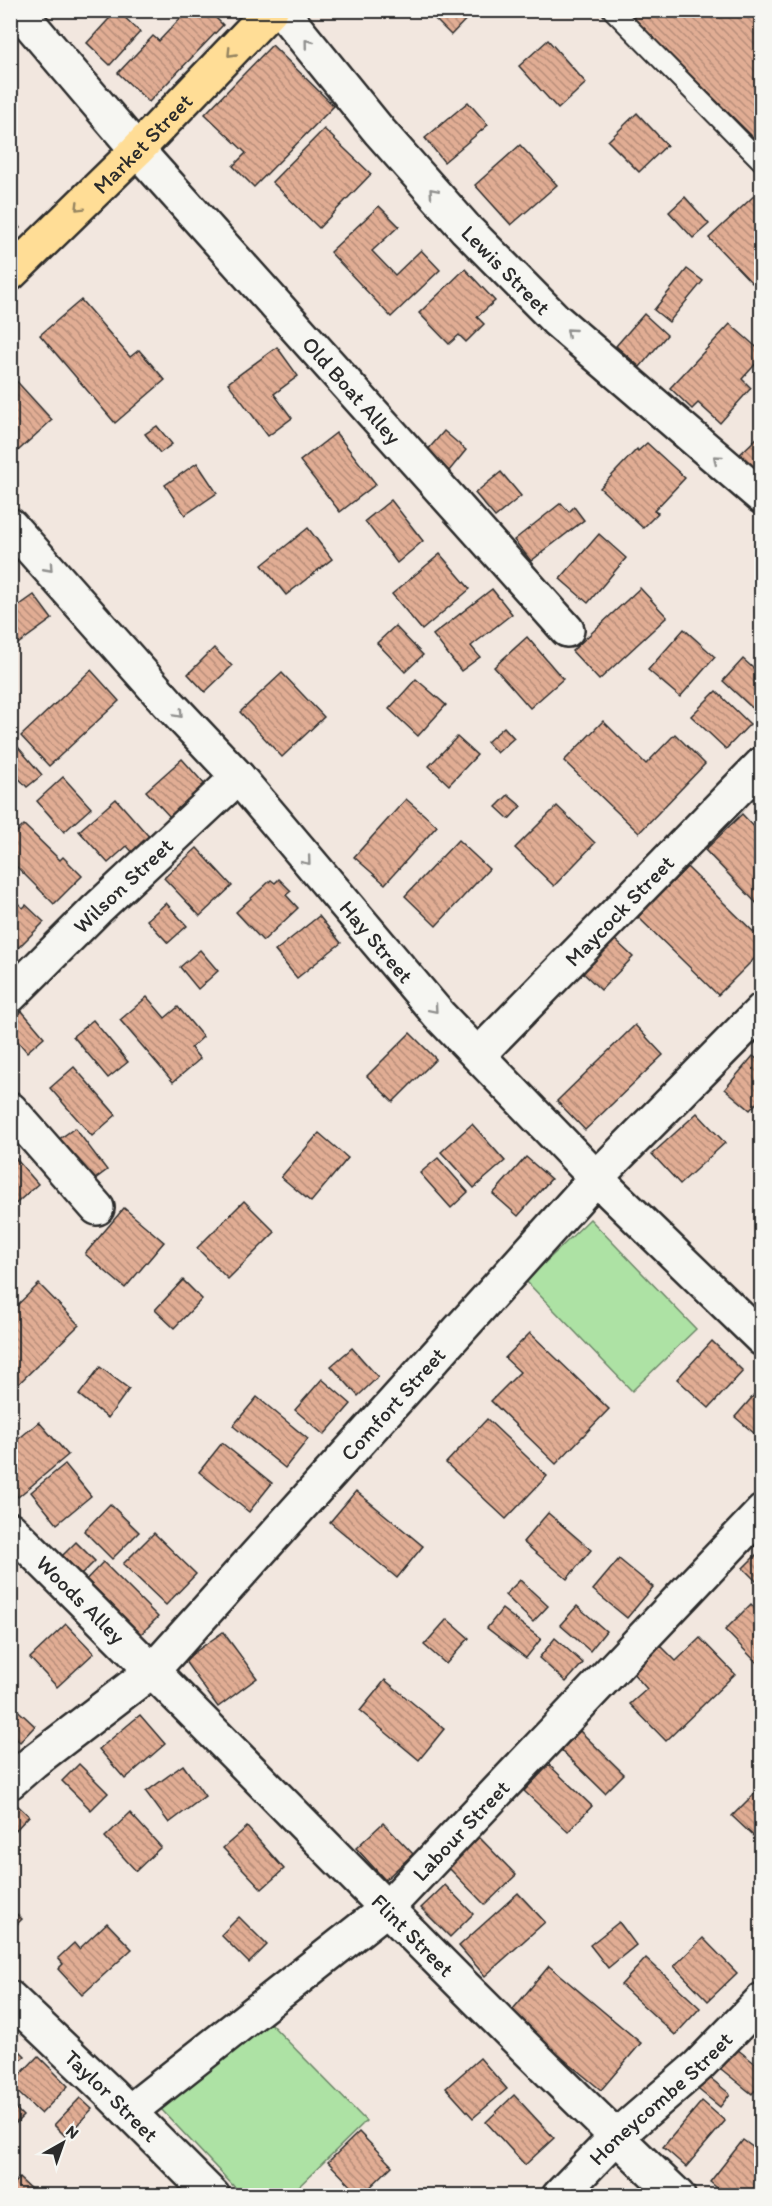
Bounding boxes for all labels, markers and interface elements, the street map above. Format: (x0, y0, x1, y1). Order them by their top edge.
one-way arrow (304, 39, 315, 50)
one-way arrow (227, 46, 238, 56)
street label: Market Street (87, 88, 198, 200)
one-way arrow (429, 188, 440, 199)
one-way arrow (76, 199, 87, 210)
street label: Lewis Street (456, 219, 556, 321)
one-way arrow (566, 328, 577, 339)
street label: Old Boat Alley (296, 331, 407, 450)
one-way arrow (713, 455, 724, 466)
one-way arrow (42, 562, 53, 572)
one-way arrow (172, 708, 183, 718)
street label: Wilson Street (67, 832, 179, 939)
street label: Maycock Street (559, 849, 680, 972)
one-way arrow (300, 854, 311, 865)
street label: Hay Street (334, 895, 419, 989)
one-way arrow (427, 1002, 438, 1013)
street label: Comfort Street (335, 1342, 451, 1467)
street label: Woods Alley (30, 1550, 131, 1650)
street label: Labour Street (407, 1774, 515, 1887)
street label: Flint Street (366, 1888, 460, 1983)
street label: Honeycombe Street (583, 2026, 738, 2171)
street label: Taylor Street (59, 2044, 164, 2148)
north arrow (33, 2113, 93, 2173)
text: N (62, 2121, 83, 2143)

